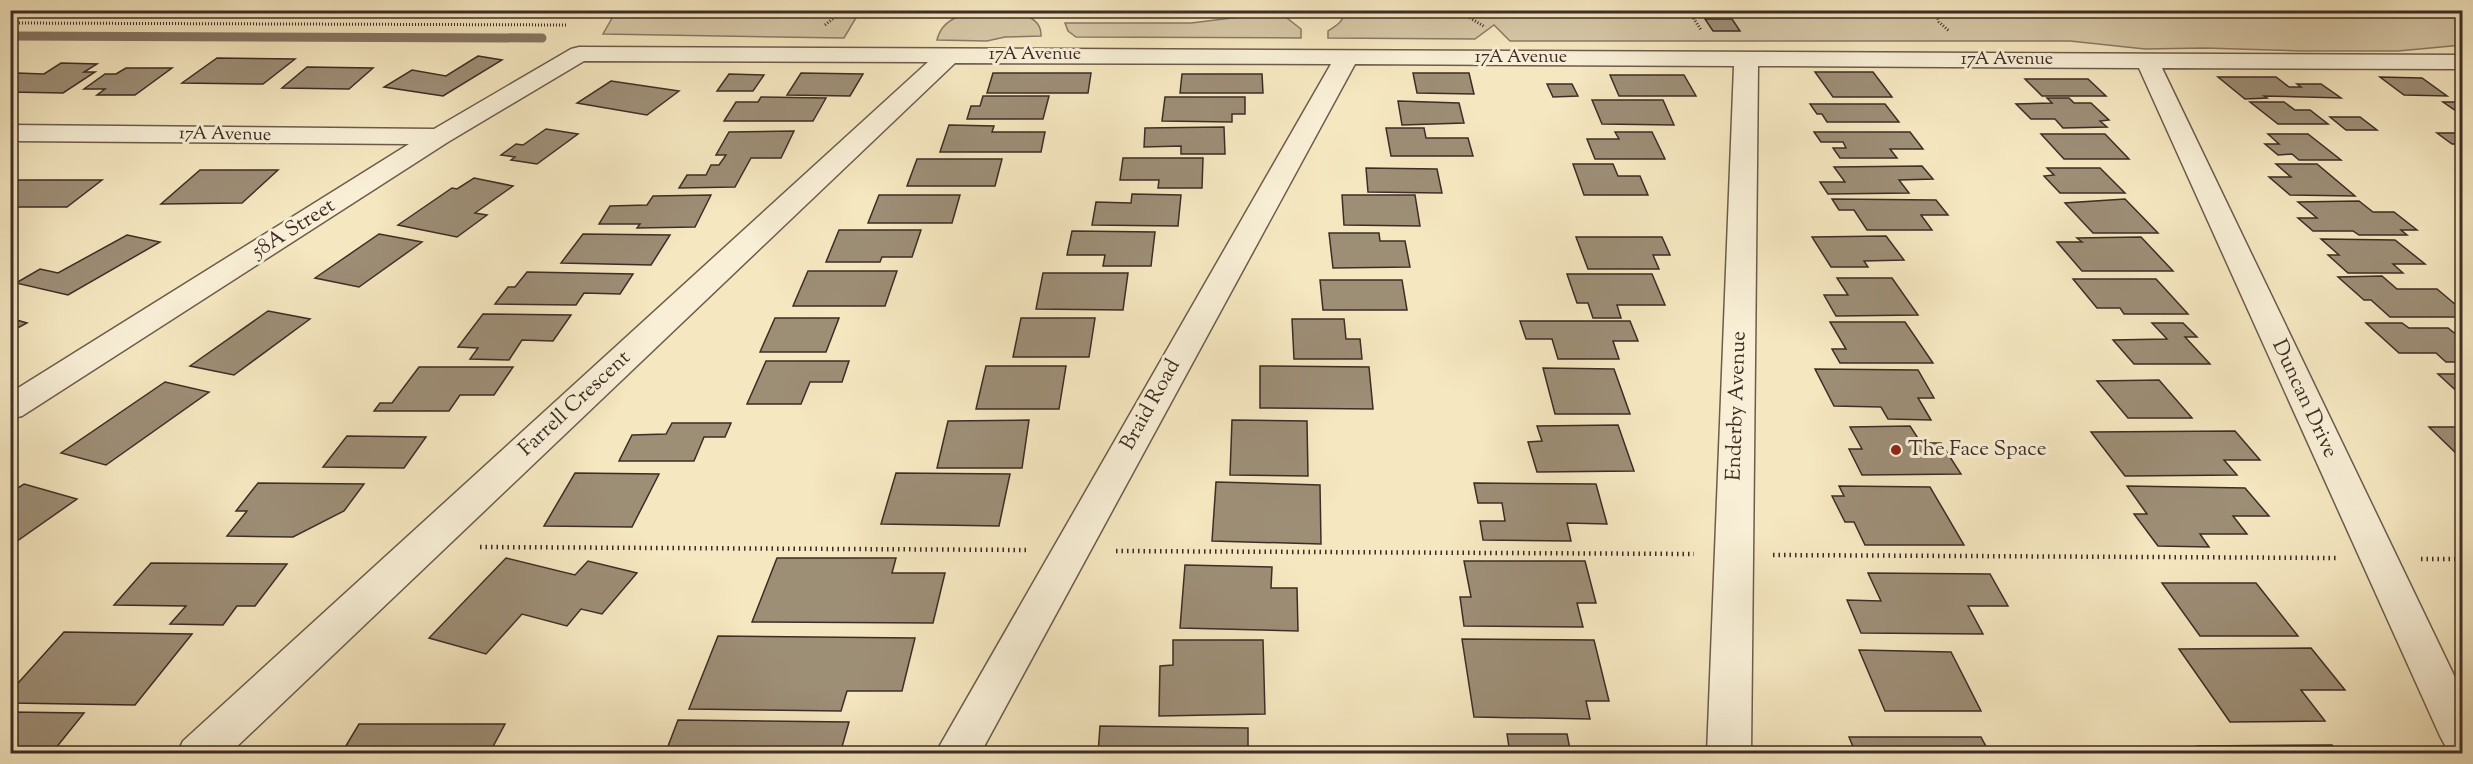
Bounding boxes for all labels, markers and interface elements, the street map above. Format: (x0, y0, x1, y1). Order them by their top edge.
street label: 17A Avenue (989, 42, 1081, 68)
street label: 17A Avenue (1475, 45, 1567, 71)
street label: 17A Avenue (1961, 47, 2053, 73)
street label: 17A Avenue (179, 121, 271, 149)
street label: 58A Street (246, 192, 341, 267)
street label: Enderby Avenue (1719, 331, 1755, 481)
street label: Duncan Drive (2263, 335, 2345, 463)
street label: Farrell Crescent (512, 344, 638, 464)
street label: Braid Road (1114, 354, 1188, 456)
place label: The Face Space (1908, 435, 2046, 465)
marker: The Face Space (1889, 443, 1903, 457)

